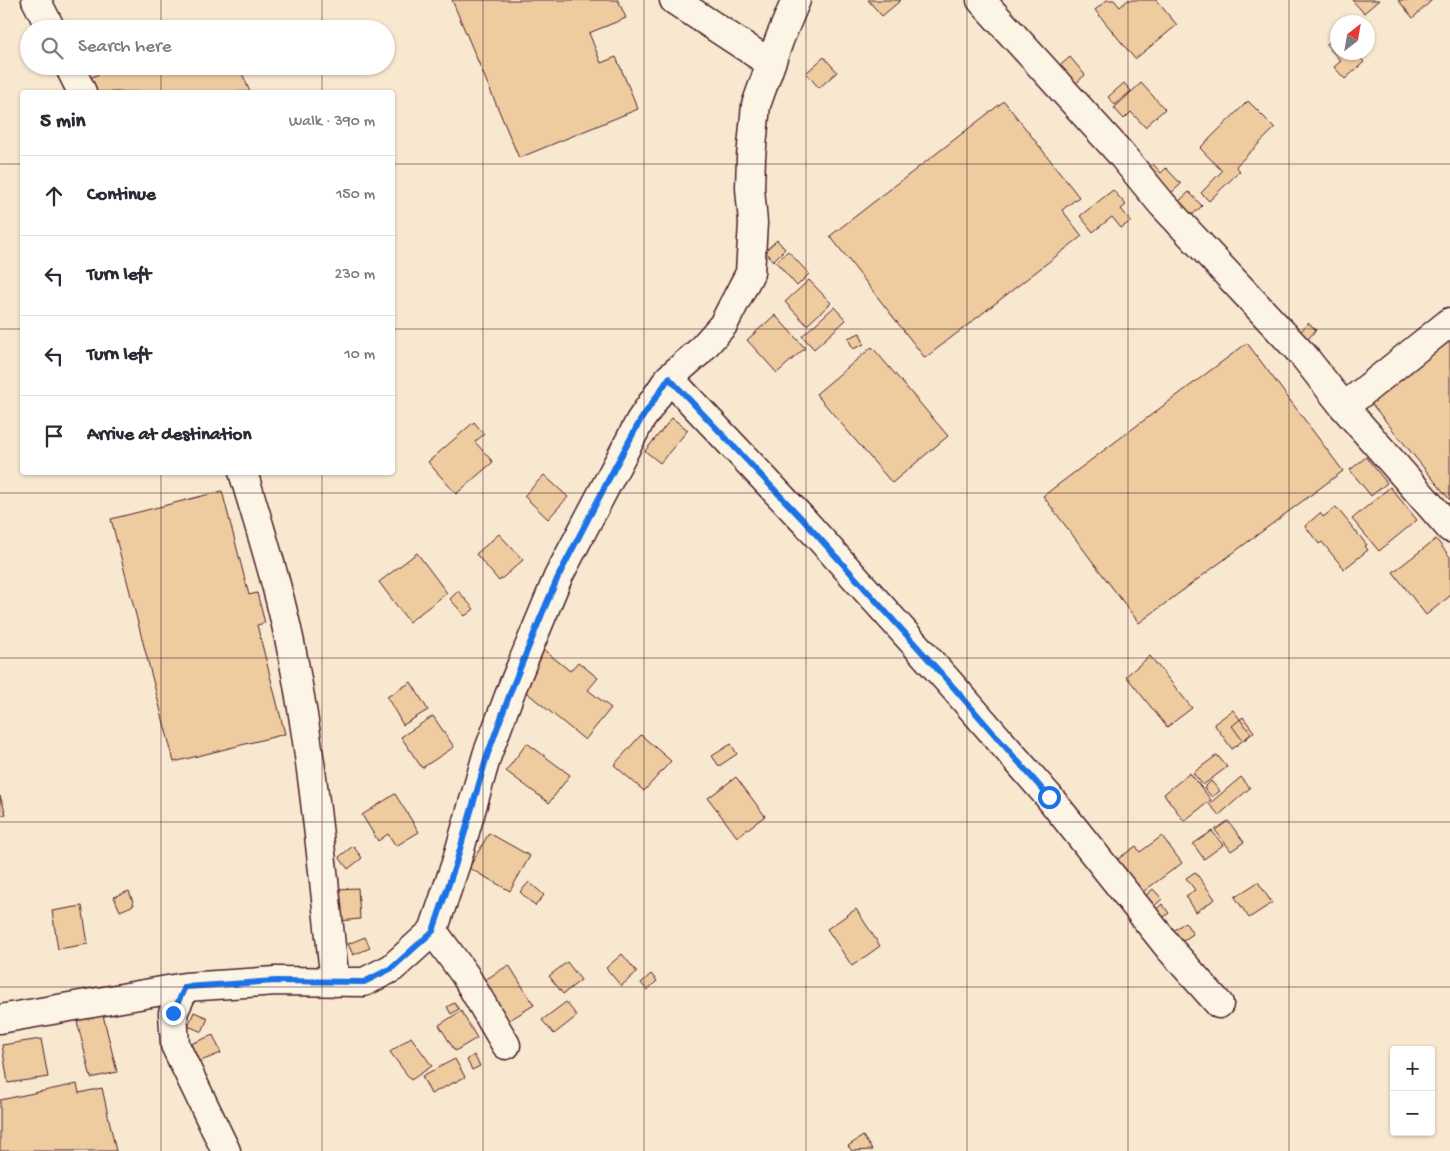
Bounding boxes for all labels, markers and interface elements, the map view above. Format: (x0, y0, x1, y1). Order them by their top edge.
north arrow (1330, 15, 1375, 60)
search box (20, 20, 395, 75)
icon: search (38, 34, 66, 62)
text: Search here (78, 36, 172, 59)
text: 5 min (40, 110, 85, 135)
text: Walk · 390 m (289, 113, 375, 132)
icon: ahead (40, 182, 68, 210)
text: Continue (87, 184, 156, 207)
text: 150 m (336, 186, 375, 205)
icon: left (40, 262, 68, 290)
text: Turn left (87, 264, 151, 287)
text: 230 m (335, 266, 375, 285)
icon: left (40, 342, 68, 370)
text: Turn left (87, 344, 151, 367)
text: 10 m (344, 346, 375, 365)
icon: arrive (40, 422, 68, 450)
text: Arrive at destination (87, 424, 251, 447)
route start (1038, 786, 1061, 809)
route end (162, 1002, 185, 1025)
map controls (1390, 1046, 1435, 1136)
button: + (1390, 1046, 1435, 1091)
button: − (1390, 1091, 1435, 1136)

